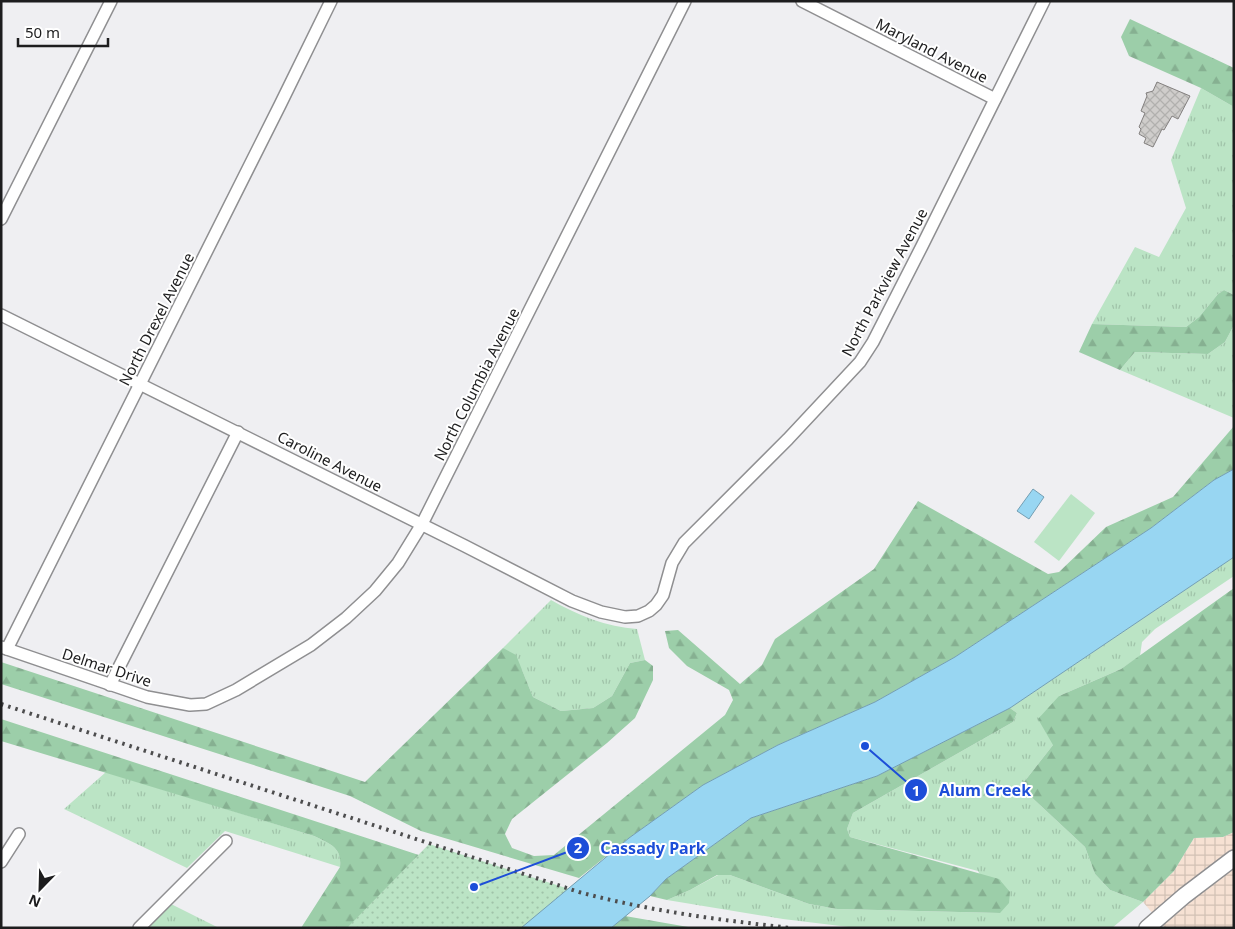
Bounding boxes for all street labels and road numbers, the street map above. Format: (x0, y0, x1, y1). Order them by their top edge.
street label: Maryland Avenue (873, 13, 991, 87)
street label: North Parkview Avenue (836, 204, 932, 360)
street label: North Drexel Avenue (114, 249, 198, 389)
street label: North Columbia Avenue (429, 304, 523, 464)
street label: Caroline Avenue (274, 426, 386, 496)
street label: Delmar Drive (60, 643, 154, 691)

